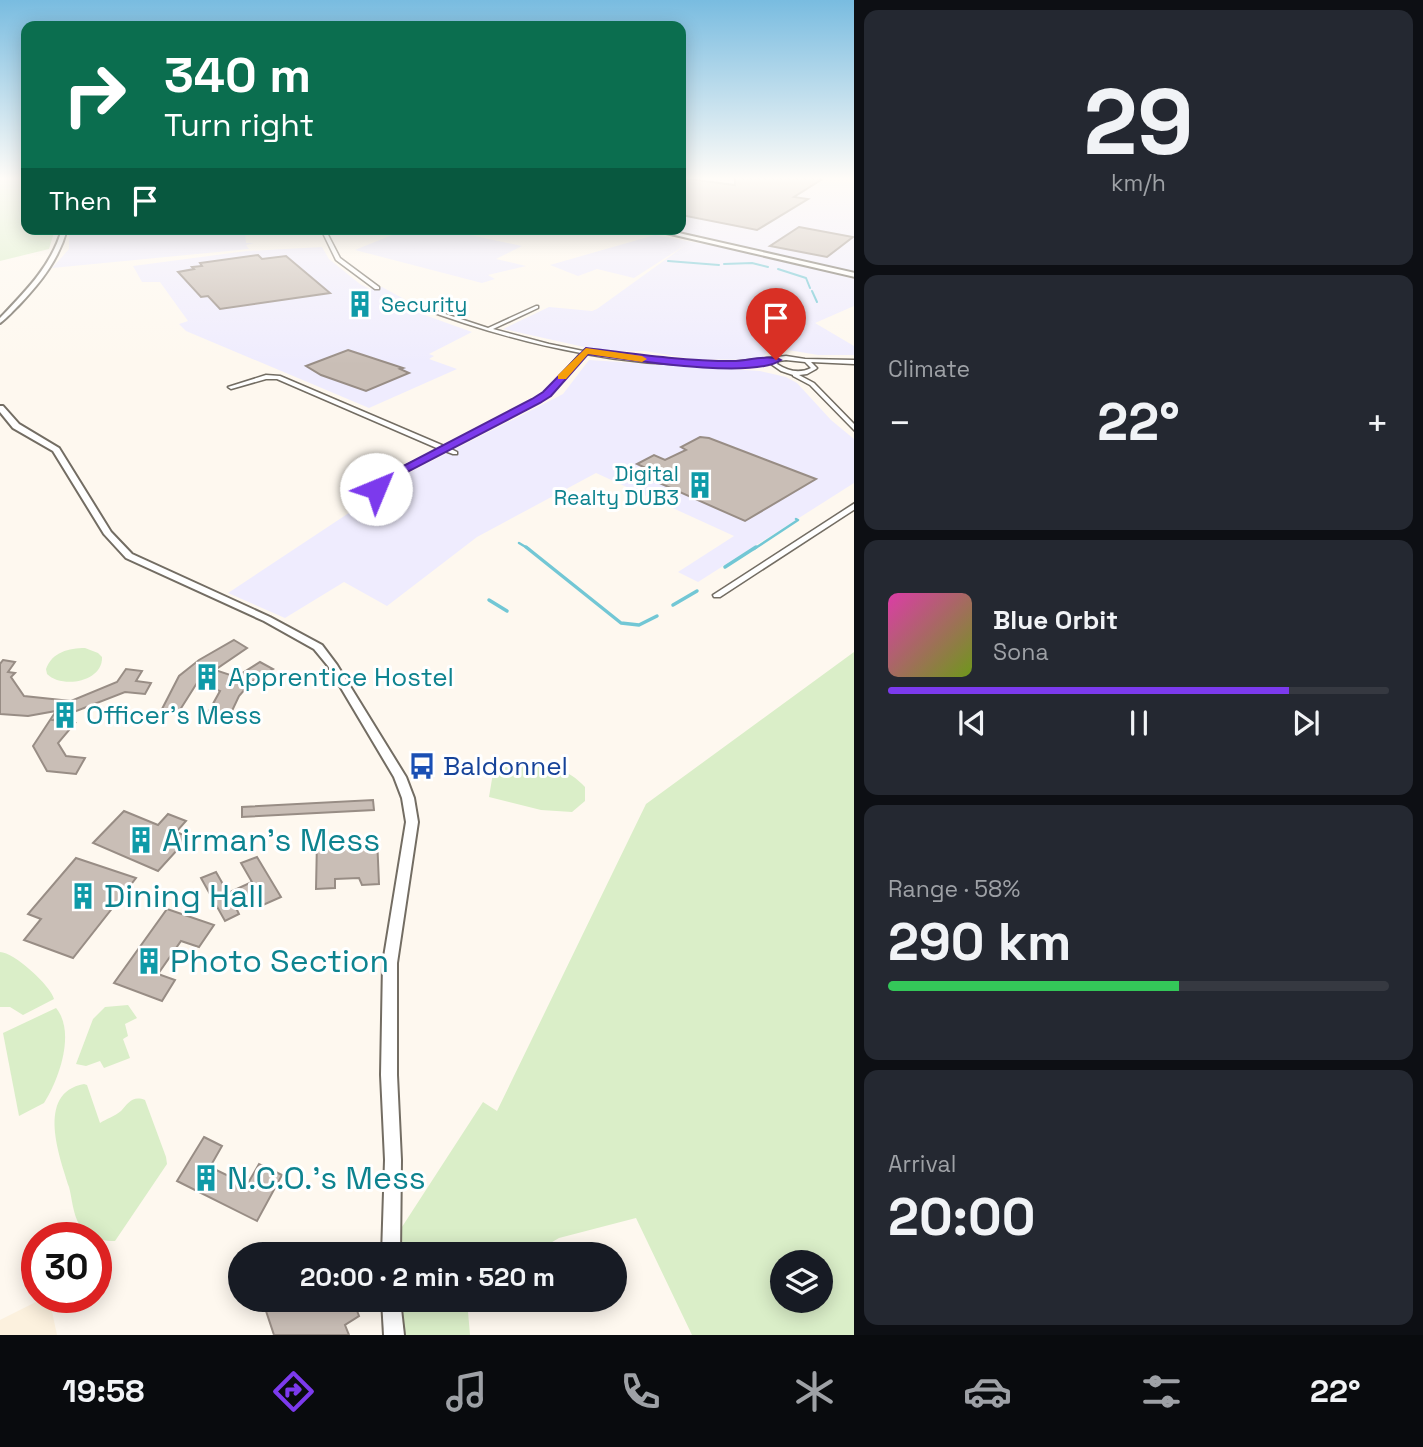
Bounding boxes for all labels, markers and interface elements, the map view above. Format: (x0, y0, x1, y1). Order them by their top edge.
text: 340 m (164, 44, 311, 106)
icon: right (49, 49, 140, 140)
text: 29 (1084, 64, 1193, 181)
text: Turn right (164, 105, 314, 145)
text: km/h (1111, 168, 1166, 198)
icon: arrive (126, 182, 164, 220)
text: Then (49, 184, 112, 218)
pin (746, 288, 806, 360)
building icon: Security (345, 289, 375, 319)
place label: Security (381, 291, 467, 318)
icon: arrive (757, 299, 795, 337)
text: Climate (888, 354, 970, 384)
text: 22° (1097, 389, 1180, 455)
text: − (888, 399, 912, 447)
text: + (1365, 399, 1389, 447)
position arrow (339, 452, 413, 526)
place label: Digital Realty DUB3 (554, 460, 679, 511)
building icon: Digital Realty DUB3 (685, 470, 715, 500)
text: Blue Orbit (993, 603, 1118, 637)
text: Sona (993, 637, 1049, 667)
place label: Apprentice Hostel (228, 660, 454, 694)
building icon: Apprentice Hostel (192, 662, 222, 692)
place label: Officer's Mess (86, 698, 262, 732)
building icon: Officer's Mess (50, 700, 80, 730)
icon: previous (953, 704, 991, 742)
icon: pause (1120, 704, 1158, 742)
icon: next (1287, 704, 1325, 742)
place label: Baldonnel (443, 749, 568, 783)
bus stop icon: Baldonnel (407, 751, 437, 781)
place label: Airman's Mess (162, 820, 380, 860)
building icon: Airman's Mess (126, 825, 156, 855)
text: Range · 58% (888, 874, 1020, 904)
place label: Dining Hall (104, 876, 264, 916)
building icon: Dining Hall (68, 881, 98, 911)
text: 290 km (888, 909, 1071, 975)
place label: Photo Section (170, 941, 389, 981)
building icon: Photo Section (134, 946, 164, 976)
text: Arrival (888, 1149, 956, 1179)
place label: N.C.O.'s Mess (227, 1158, 426, 1198)
building icon: N.C.O.'s Mess (191, 1163, 221, 1193)
text: 20:00 (888, 1184, 1035, 1250)
speed limit sign: 30 (21, 1222, 112, 1313)
map controls (770, 1250, 833, 1313)
button: layers (770, 1250, 833, 1313)
text: 20:00 · 2 min · 520 m (300, 1260, 555, 1294)
icon: directions (269, 1367, 318, 1416)
icon: music (442, 1367, 491, 1416)
icon: phone (616, 1367, 665, 1416)
icon: climate (790, 1367, 839, 1416)
icon: car (963, 1367, 1012, 1416)
icon: filters (1137, 1367, 1186, 1416)
text: 19:58 (62, 1371, 144, 1411)
text: 22° (1310, 1371, 1361, 1411)

